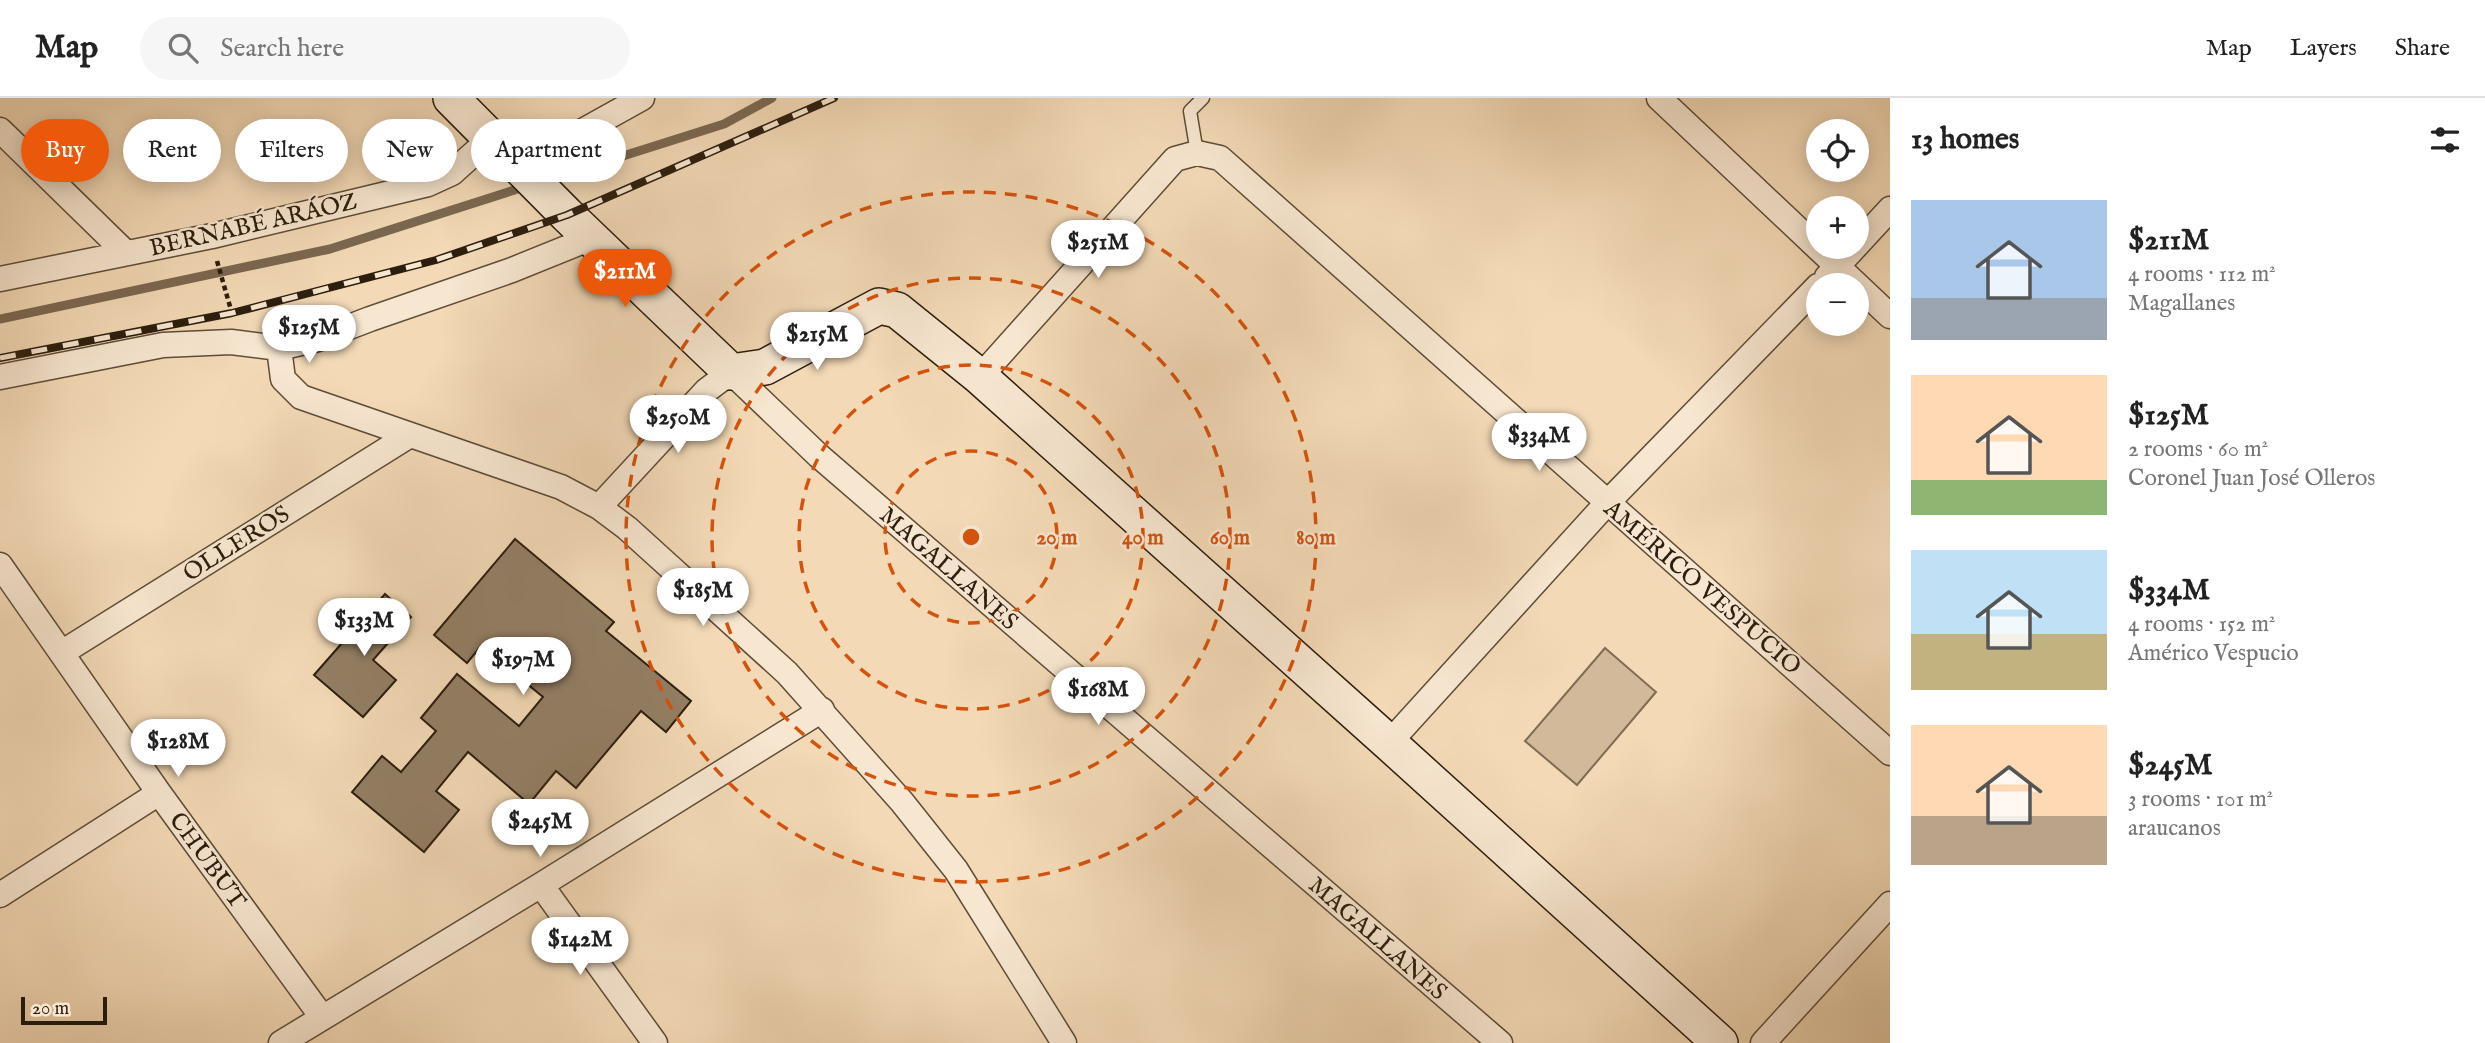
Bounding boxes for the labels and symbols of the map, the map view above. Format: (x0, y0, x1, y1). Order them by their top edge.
street label: BERNABÉ ARÁOZ (147, 186, 360, 264)
pin: $251M (1049, 220, 1147, 280)
pin: $211M (576, 250, 674, 309)
pin: $125M (260, 306, 358, 365)
pin: $215M (768, 313, 866, 372)
pin: $250M (629, 396, 727, 455)
pin: $334M (1490, 414, 1588, 473)
street label: AMÉRICO VESPUCIO (1596, 493, 1807, 682)
street label: OLLEROS (178, 499, 296, 589)
street label: MAGALLANES (872, 500, 1024, 638)
centre of rings (959, 525, 983, 549)
text: 20 m (1037, 525, 1078, 552)
text: 40 m (1122, 525, 1164, 552)
text: 60 m (1210, 525, 1251, 552)
text: 80 m (1296, 525, 1336, 552)
pin: $185M (654, 568, 752, 628)
pin: $133M (315, 598, 413, 658)
pin: $197M (474, 638, 572, 697)
pin: $168M (1049, 668, 1147, 727)
pin: $128M (129, 720, 227, 779)
pin: $245M (491, 800, 589, 859)
street label: CHUBUT (161, 807, 252, 916)
street label: MAGALLANES (1301, 870, 1453, 1008)
pin: $142M (531, 918, 629, 977)
scale bar (21, 994, 107, 1026)

